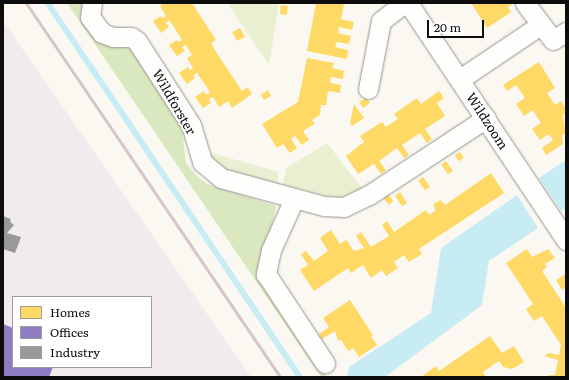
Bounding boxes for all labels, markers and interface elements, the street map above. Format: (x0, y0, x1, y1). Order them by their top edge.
scale bar (429, 12, 486, 38)
text: 20 m (434, 18, 461, 36)
street label: Wildforster (149, 67, 199, 137)
street label: Wildzoom (463, 90, 511, 152)
legend (12, 296, 152, 368)
text: Homes (50, 303, 90, 321)
text: Offices (50, 323, 88, 341)
text: Industry (50, 343, 100, 361)

